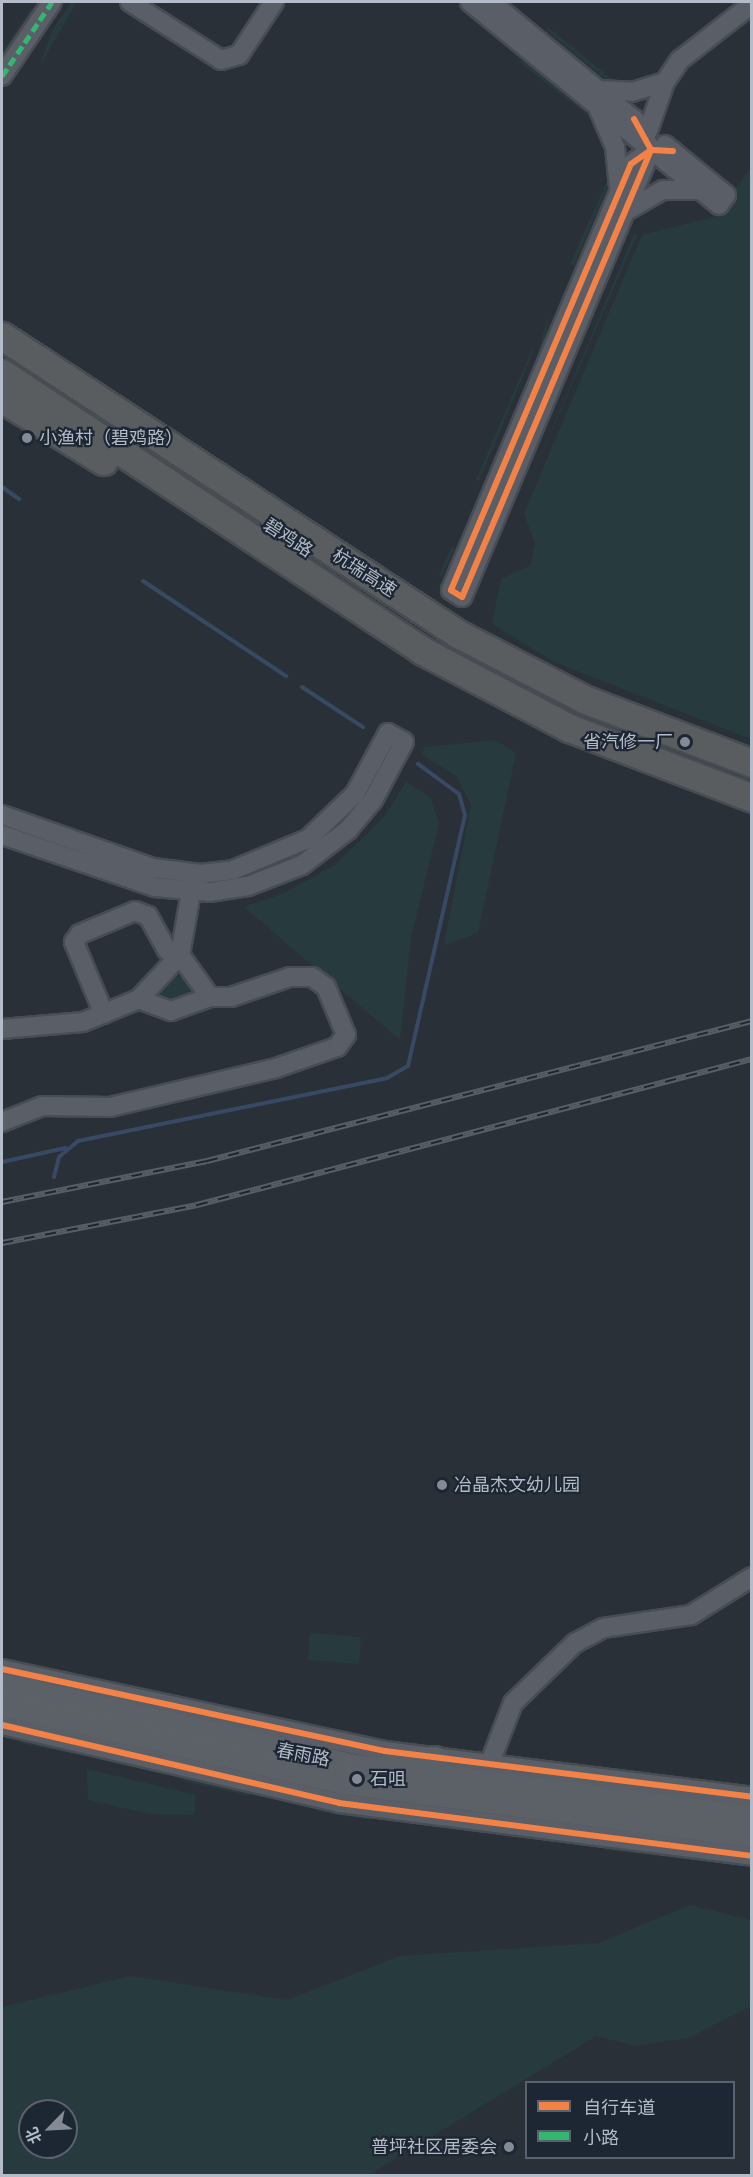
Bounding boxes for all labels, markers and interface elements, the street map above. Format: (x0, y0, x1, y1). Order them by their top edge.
place label: 小渔村（碧鸡路） (39, 427, 183, 449)
marker: 小渔村（碧鸡路） (20, 431, 34, 445)
street label: 碧鸡路 (259, 514, 317, 562)
street label: 杭瑞高速 (328, 544, 400, 602)
place label: 省汽修一厂 (583, 731, 673, 753)
marker: 省汽修一厂 (678, 735, 692, 749)
place label: 冶晶杰文幼儿园 (454, 1474, 580, 1496)
marker: 冶晶杰文幼儿园 (435, 1478, 449, 1492)
street label: 春雨路 (274, 1739, 332, 1771)
place label: 石咀 (370, 1768, 406, 1790)
marker: 石咀 (348, 1770, 366, 1788)
legend (525, 2081, 735, 2159)
text: 自行车道 (583, 2096, 655, 2119)
north arrow (18, 2099, 78, 2159)
text: 北 (21, 2124, 46, 2147)
text: 小路 (583, 2126, 619, 2149)
place label: 普坪社区居委会 (371, 2136, 497, 2158)
marker: 普坪社区居委会 (502, 2140, 516, 2154)

